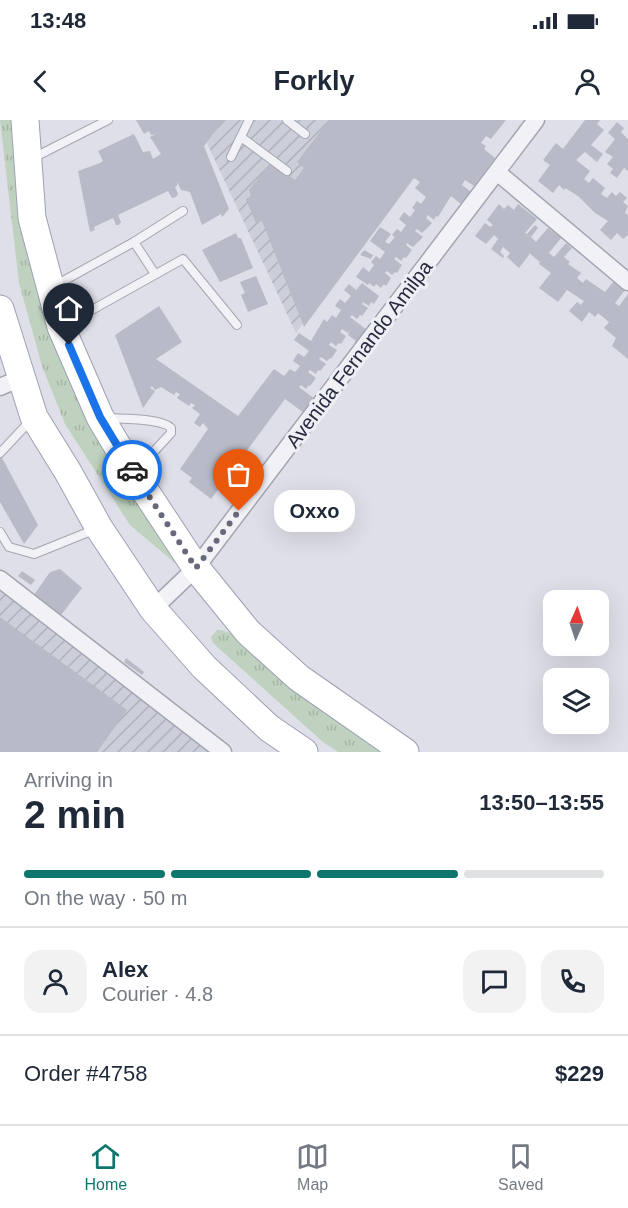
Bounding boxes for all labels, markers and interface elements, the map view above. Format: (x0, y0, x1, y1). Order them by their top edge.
text: 13:48 (30, 8, 86, 33)
icon: back (24, 65, 57, 98)
icon: person (571, 65, 604, 98)
text: Forkly (273, 66, 355, 96)
street label: Avenida Fernando Amilpa (281, 255, 437, 452)
pin (43, 283, 94, 345)
icon: home (52, 292, 85, 325)
courier (102, 440, 162, 500)
pin (213, 449, 264, 511)
icon: car (116, 454, 149, 487)
icon: bag (222, 458, 255, 491)
callout: Oxxo (275, 490, 356, 532)
text: Oxxo (289, 500, 340, 522)
north arrow (543, 590, 609, 656)
map controls (543, 590, 609, 734)
button: layers (543, 668, 609, 734)
text: Arriving in (24, 769, 113, 791)
text: 13:50–13:55 (479, 790, 604, 815)
text: 2 min (24, 793, 126, 836)
text: On the way · 50 m (24, 887, 187, 909)
button: person (24, 950, 87, 1013)
button: chat (463, 950, 526, 1013)
button: phone (541, 950, 604, 1013)
text: Alex (102, 957, 148, 982)
text: Courier · 4.8 (102, 983, 213, 1005)
text: Order #4758 (24, 1061, 148, 1086)
text: $229 (555, 1061, 604, 1086)
tab: Home (84, 1140, 127, 1194)
tab: Map (296, 1140, 329, 1194)
tab: Saved (498, 1140, 543, 1194)

